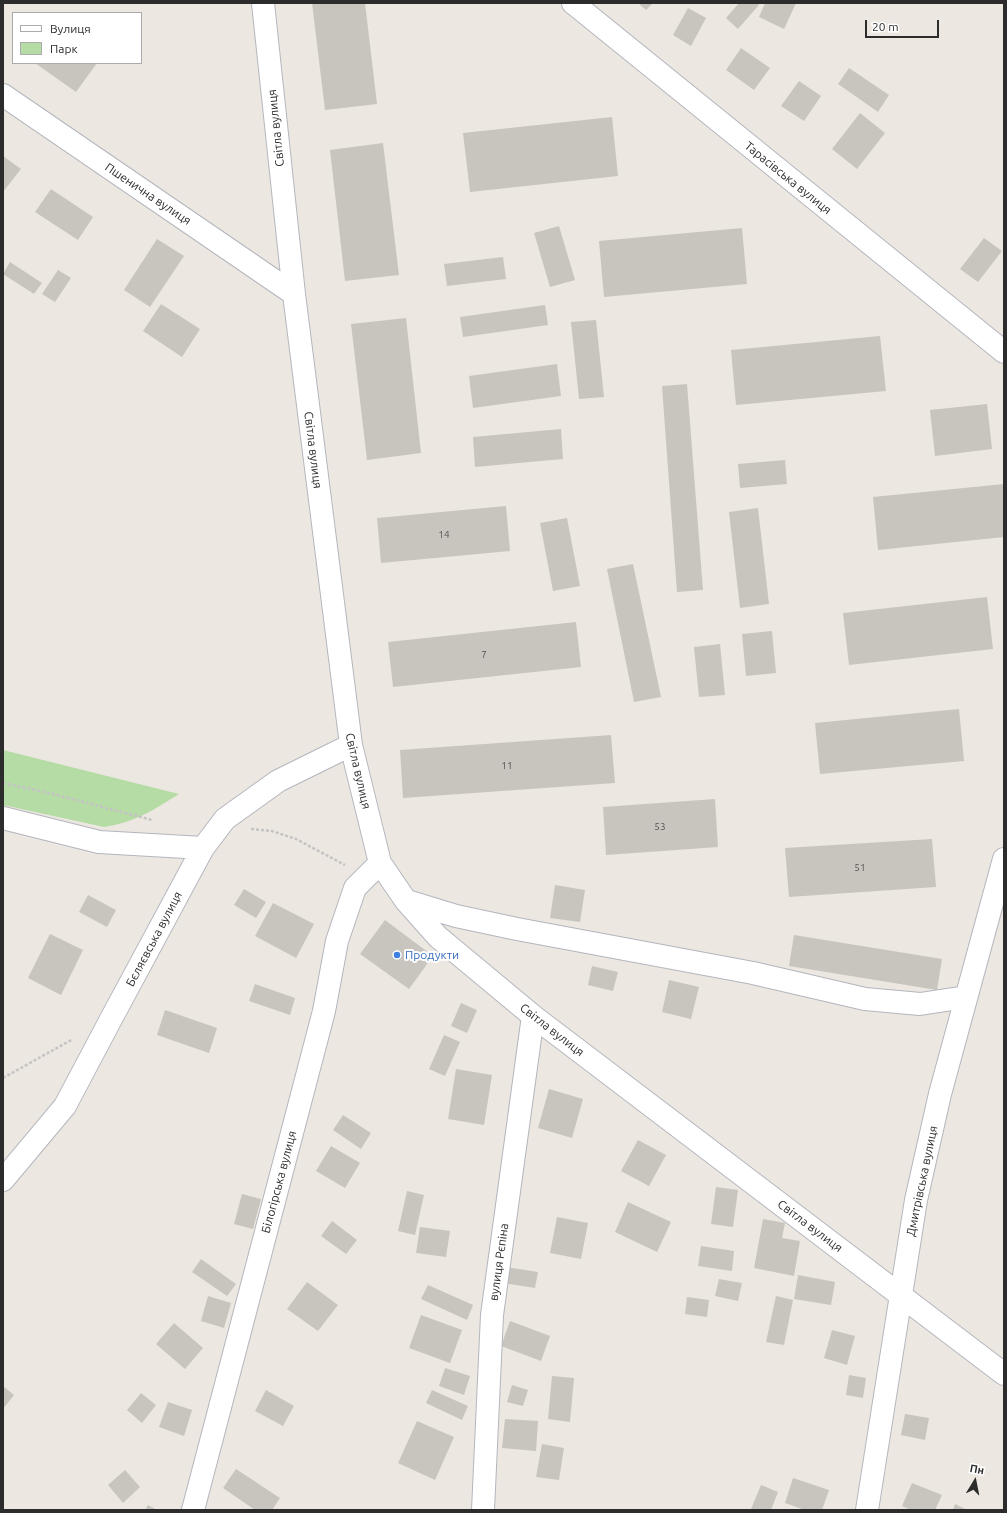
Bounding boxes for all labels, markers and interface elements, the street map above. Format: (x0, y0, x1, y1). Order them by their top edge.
legend (12, 12, 142, 64)
scale bar (867, 12, 941, 38)
text: 20 m (872, 20, 899, 33)
text: Вулиця (50, 22, 91, 35)
text: Парк (50, 42, 78, 55)
street label: Світла вулиця (265, 89, 287, 167)
street label: Тарасівська вулиця (742, 139, 834, 217)
street label: Пшенична вулиця (102, 160, 194, 228)
street label: Світла вулиця (301, 411, 325, 489)
house number: 14 (438, 529, 450, 541)
house number: 7 (481, 649, 487, 661)
street label: Світла вулиця (342, 732, 374, 810)
house number: 11 (501, 760, 513, 772)
house number: 53 (654, 821, 666, 833)
house number: 51 (854, 862, 866, 874)
street label: Бєляєвська вулиця (123, 889, 185, 989)
place label: Продукти (405, 948, 459, 962)
marker: Продукти (392, 950, 402, 960)
street label: Світла вулиця (517, 1000, 587, 1060)
street label: Дмитрівська вулиця (903, 1124, 941, 1238)
street label: Білогірська вулиця (258, 1129, 300, 1235)
street label: Світла вулиця (775, 1197, 845, 1255)
street label: вулиця Рєпіна (486, 1222, 512, 1302)
north arrow (955, 1461, 995, 1501)
text: Пн (969, 1462, 985, 1476)

